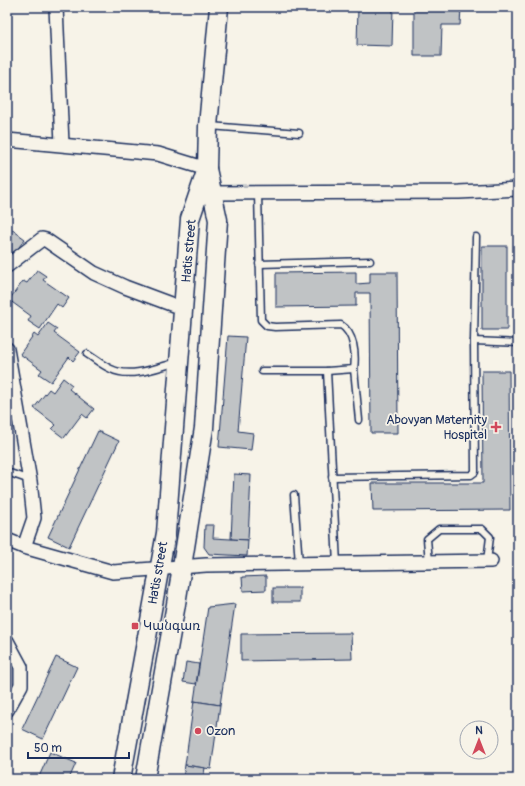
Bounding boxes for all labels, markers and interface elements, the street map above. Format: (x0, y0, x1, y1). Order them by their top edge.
street label: Hatis street (178, 218, 200, 283)
place label: Abovyan Maternity Hospital (386, 412, 487, 443)
marker: Abovyan Maternity Hospital (490, 421, 502, 433)
street label: Hatis street (145, 540, 172, 606)
place label: Կանգառ (143, 618, 200, 634)
marker: Կանգառ (130, 621, 140, 631)
north arrow (459, 720, 499, 760)
place label: Ozon (206, 723, 235, 739)
text: N (475, 724, 483, 737)
marker: Ozon (193, 726, 203, 736)
scale bar (28, 734, 129, 760)
text: 50 m (34, 741, 62, 756)

